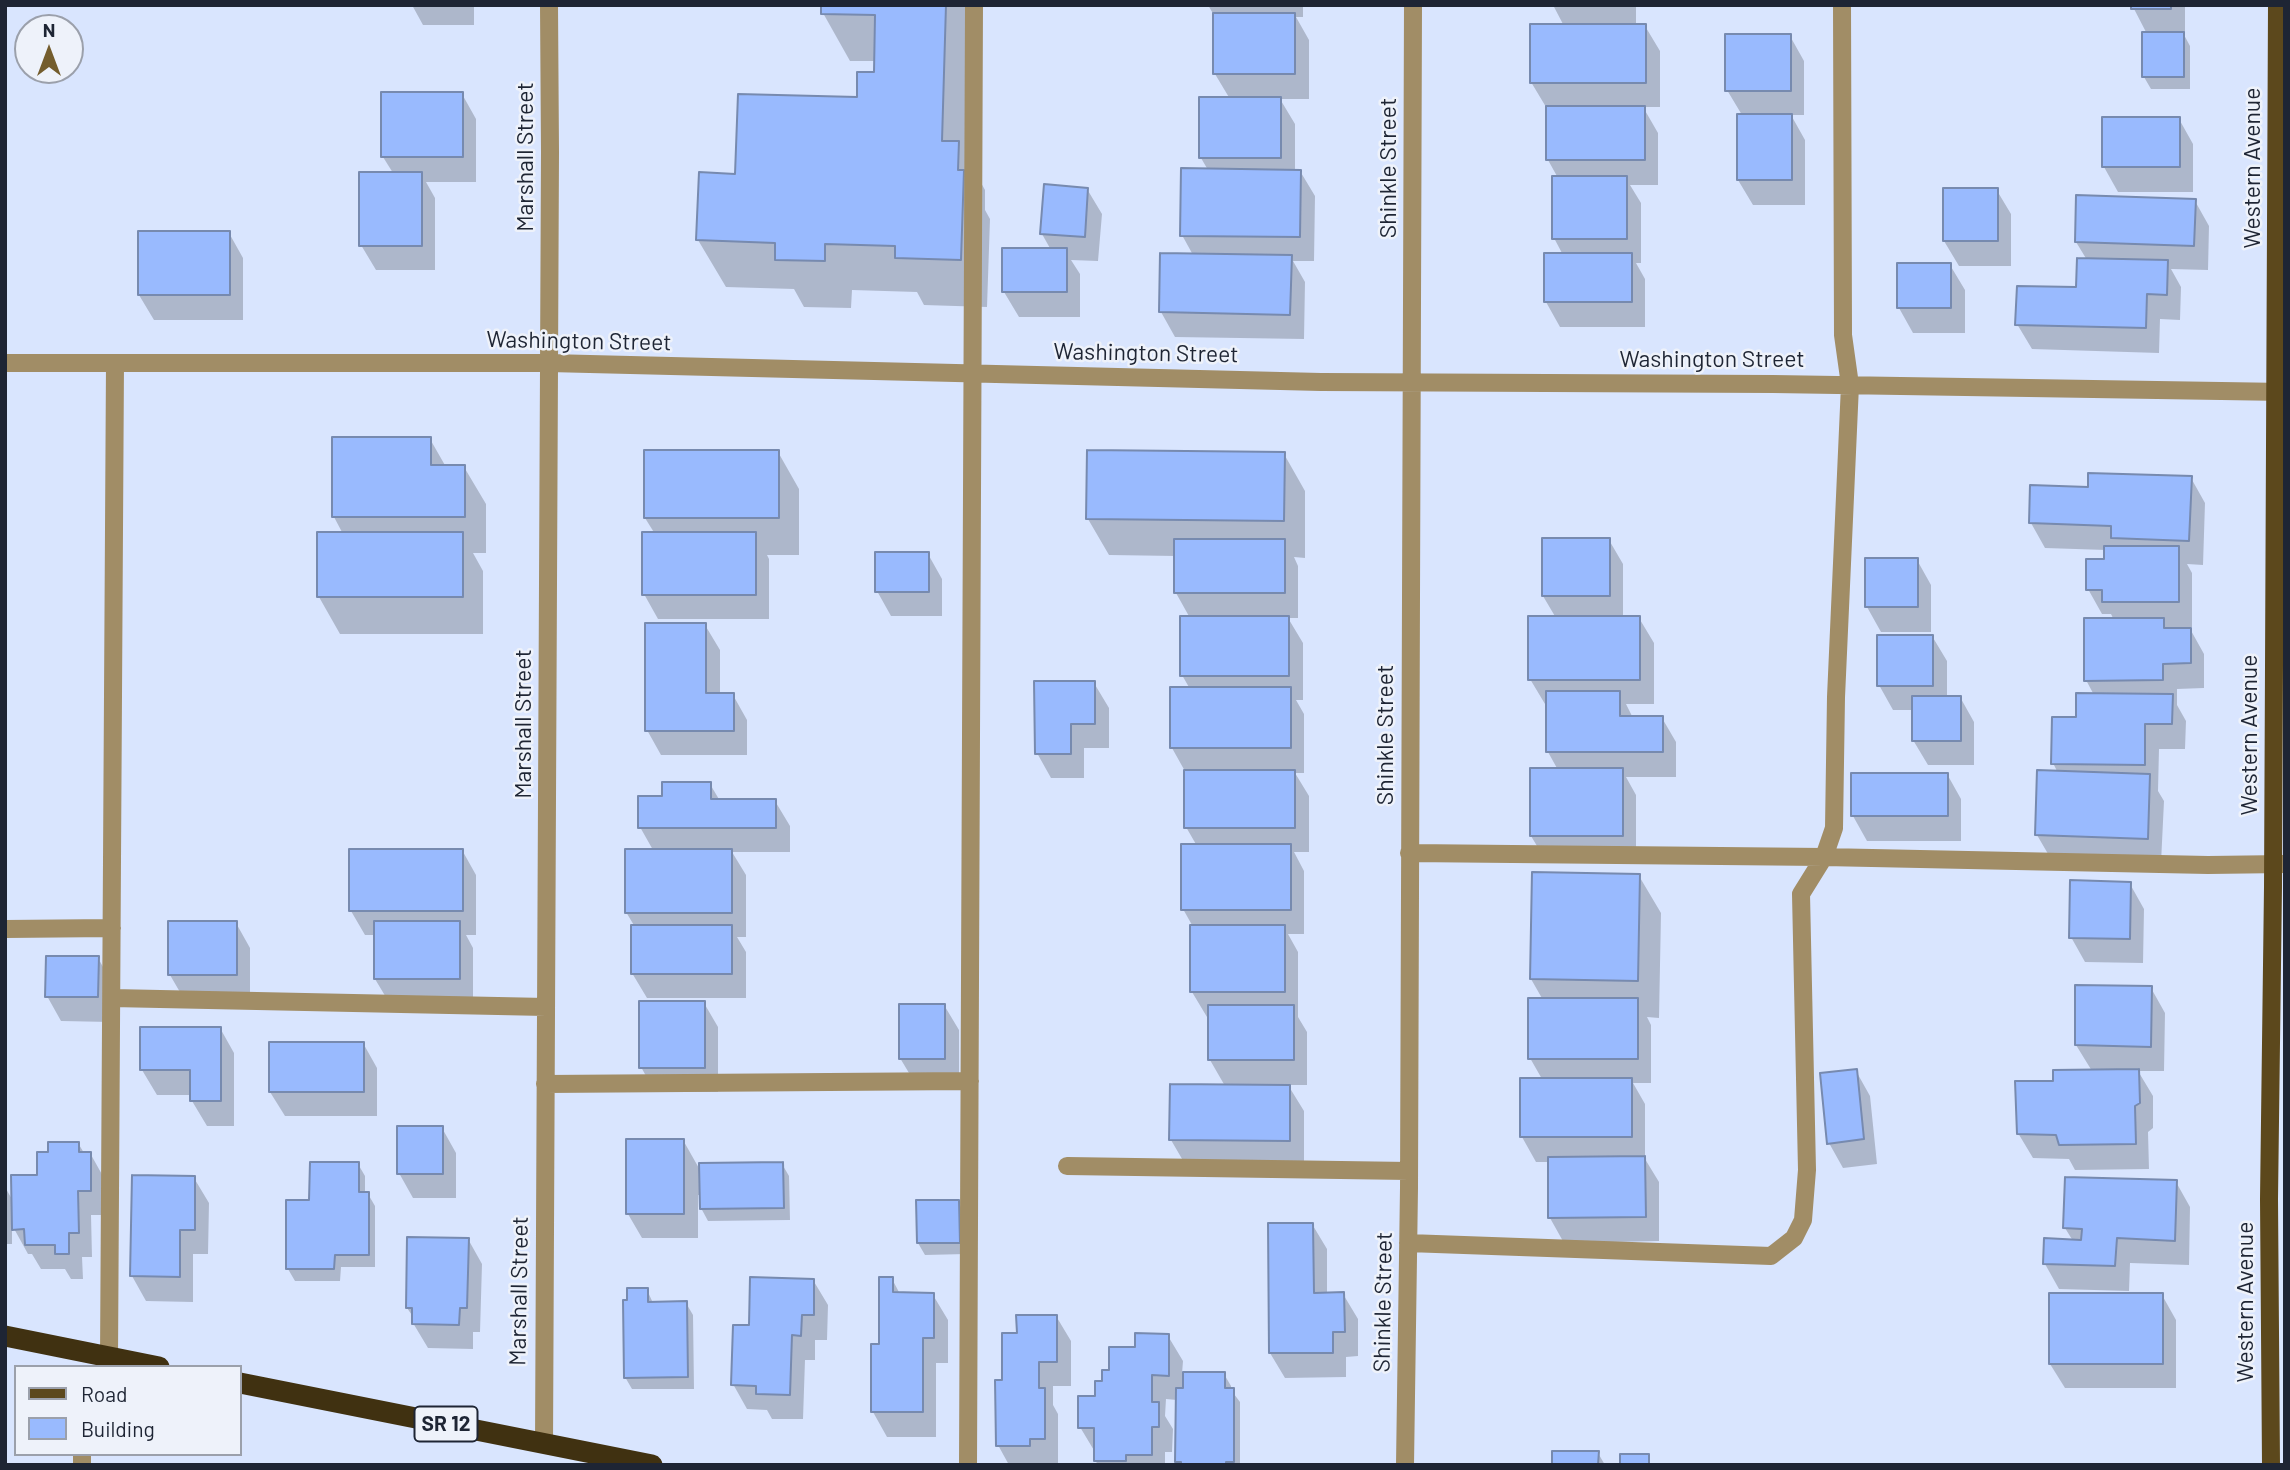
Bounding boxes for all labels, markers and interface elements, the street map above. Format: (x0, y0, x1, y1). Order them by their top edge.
north arrow (14, 14, 84, 84)
text: N (43, 18, 55, 41)
street label: Marshall Street (511, 82, 539, 232)
street label: Western Avenue (2238, 88, 2266, 248)
street label: Shinkle Street (1374, 98, 1402, 238)
street label: Washington Street (486, 326, 672, 356)
street label: Washington Street (1053, 338, 1239, 368)
street label: Washington Street (1619, 345, 1805, 373)
street label: Marshall Street (509, 649, 537, 799)
street label: Western Avenue (2235, 655, 2263, 815)
street label: Shinkle Street (1371, 665, 1399, 805)
street label: Marshall Street (504, 1216, 534, 1366)
street label: Western Avenue (2231, 1222, 2259, 1382)
street label: Shinkle Street (1368, 1232, 1398, 1372)
legend (14, 1365, 242, 1456)
text: Road (81, 1381, 127, 1406)
road number: SR 12 (414, 1406, 478, 1442)
text: Building (81, 1416, 155, 1441)

